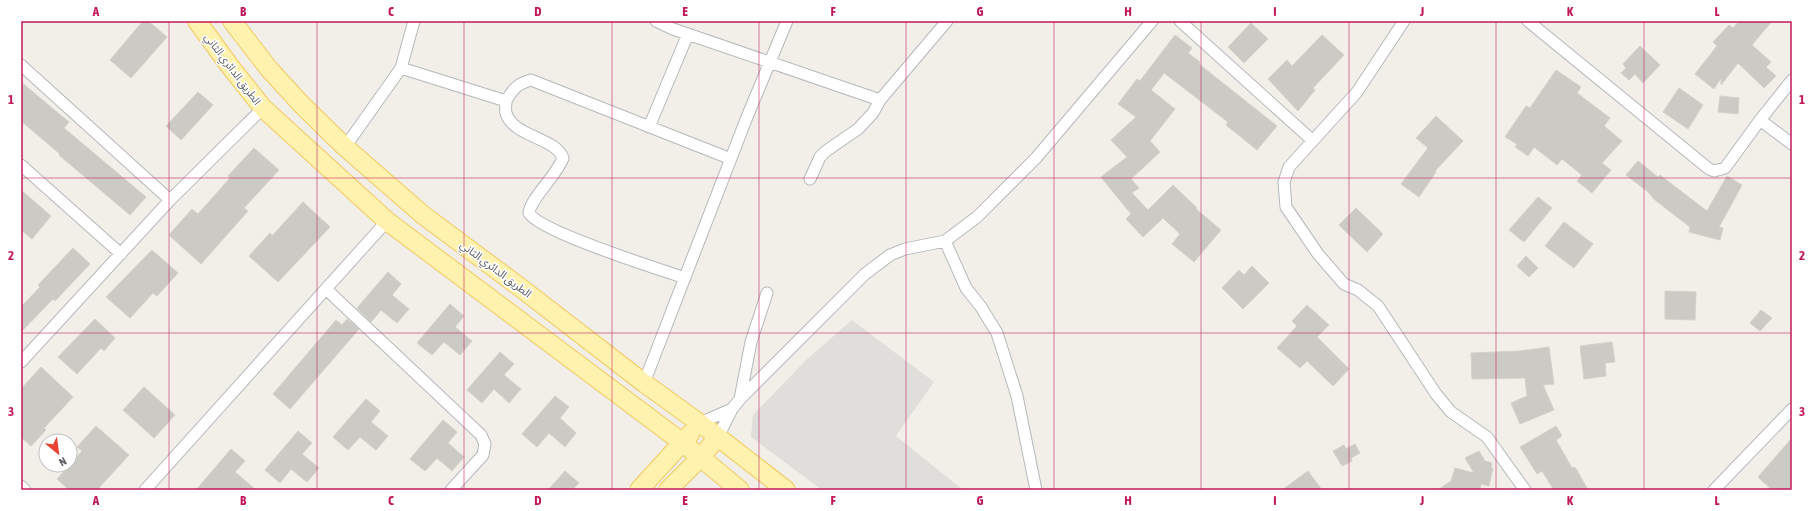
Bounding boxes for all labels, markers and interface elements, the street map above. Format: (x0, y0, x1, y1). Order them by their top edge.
text: A (92, 4, 100, 19)
text: B (240, 4, 247, 19)
text: C (388, 4, 394, 19)
text: D (534, 4, 542, 19)
text: E (682, 4, 688, 19)
text: F (830, 4, 836, 19)
text: G (977, 4, 984, 19)
text: H (1124, 4, 1132, 19)
text: I (1273, 4, 1277, 19)
text: J (1419, 4, 1424, 19)
text: K (1567, 4, 1574, 19)
text: L (1714, 4, 1720, 19)
street label: الطريق الدائري الثاني (200, 31, 264, 109)
text: 1 (8, 92, 14, 107)
text: 1 (1799, 92, 1805, 107)
street label: الطريق الدائري الثاني (456, 238, 534, 302)
text: 2 (8, 248, 14, 263)
text: 2 (1799, 248, 1805, 263)
text: 3 (8, 404, 14, 419)
text: 3 (1799, 404, 1805, 419)
north arrow (38, 433, 78, 473)
text: N (57, 455, 69, 469)
text: A (92, 493, 100, 508)
text: B (240, 493, 247, 508)
text: C (388, 493, 394, 508)
text: D (534, 493, 542, 508)
text: E (682, 493, 688, 508)
text: F (830, 493, 836, 508)
text: G (977, 493, 984, 508)
text: H (1124, 493, 1132, 508)
text: I (1273, 493, 1277, 508)
text: J (1419, 493, 1424, 508)
text: K (1567, 493, 1574, 508)
text: L (1714, 493, 1720, 508)

